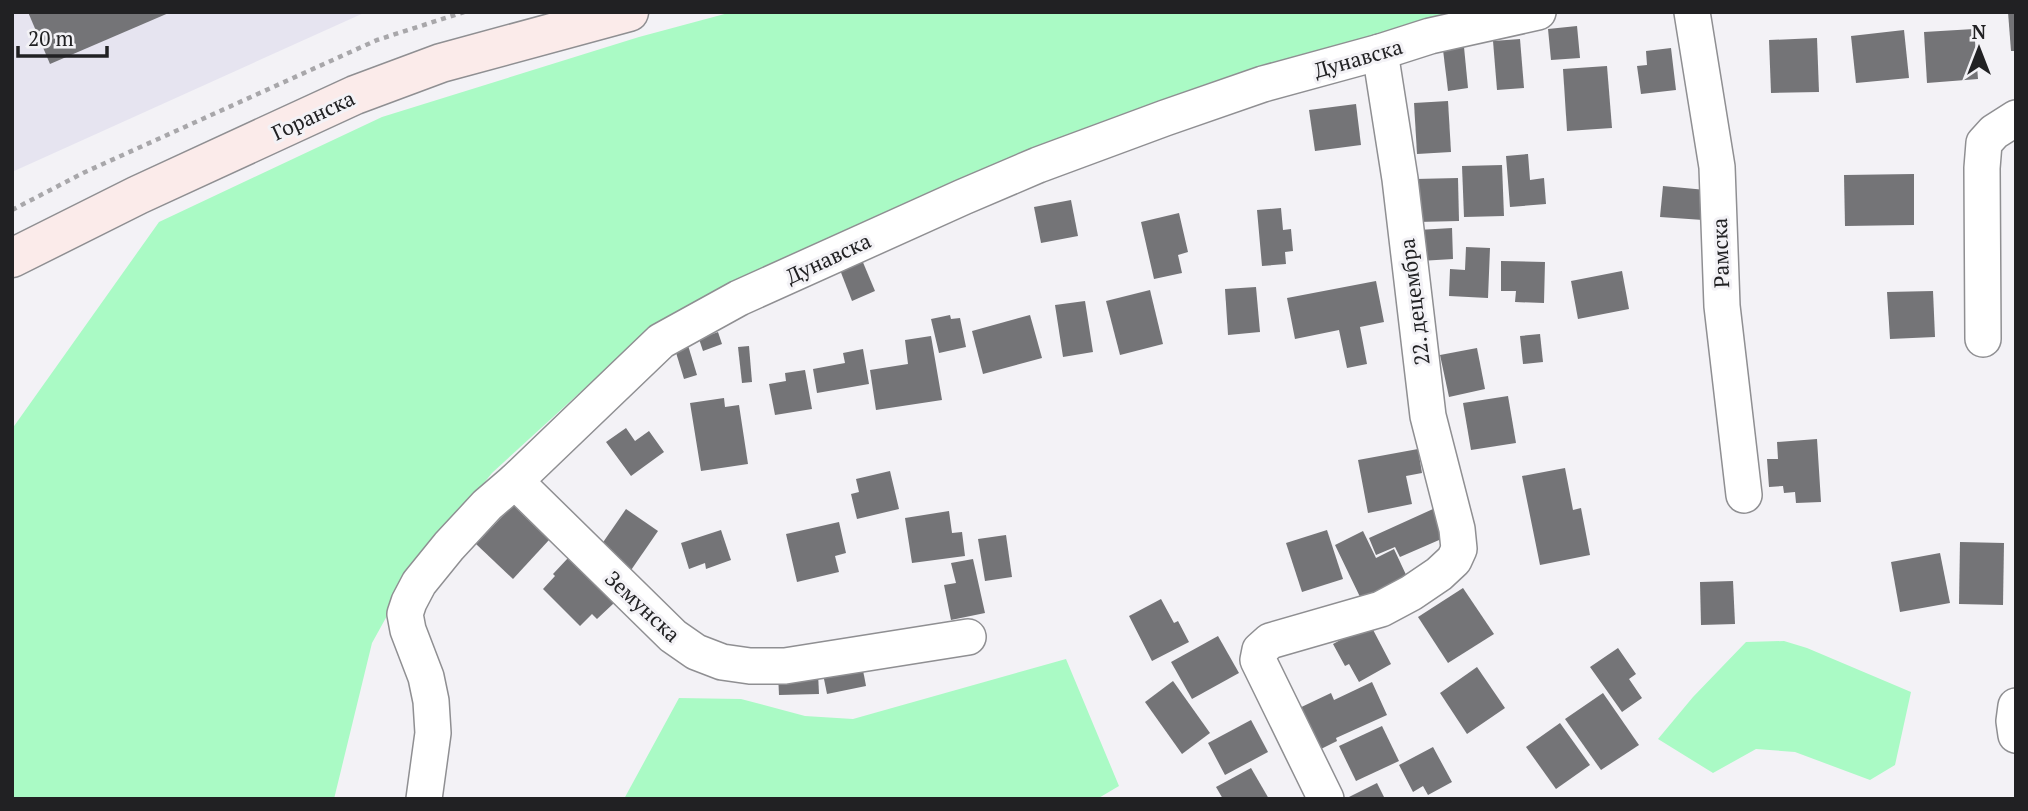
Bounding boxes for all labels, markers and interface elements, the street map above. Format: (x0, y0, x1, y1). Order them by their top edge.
scale bar (18, 14, 107, 58)
north arrow (1944, 14, 2014, 84)
text: N (1972, 19, 1987, 44)
text: 20 m (28, 24, 74, 52)
street label: Дунавска (1311, 32, 1406, 84)
street label: Горанска (267, 83, 359, 146)
street label: Рамска (1705, 217, 1735, 289)
street label: Дунавска (781, 226, 875, 290)
street label: 22. децембра (1392, 237, 1436, 367)
street label: Земунска (600, 564, 687, 648)

